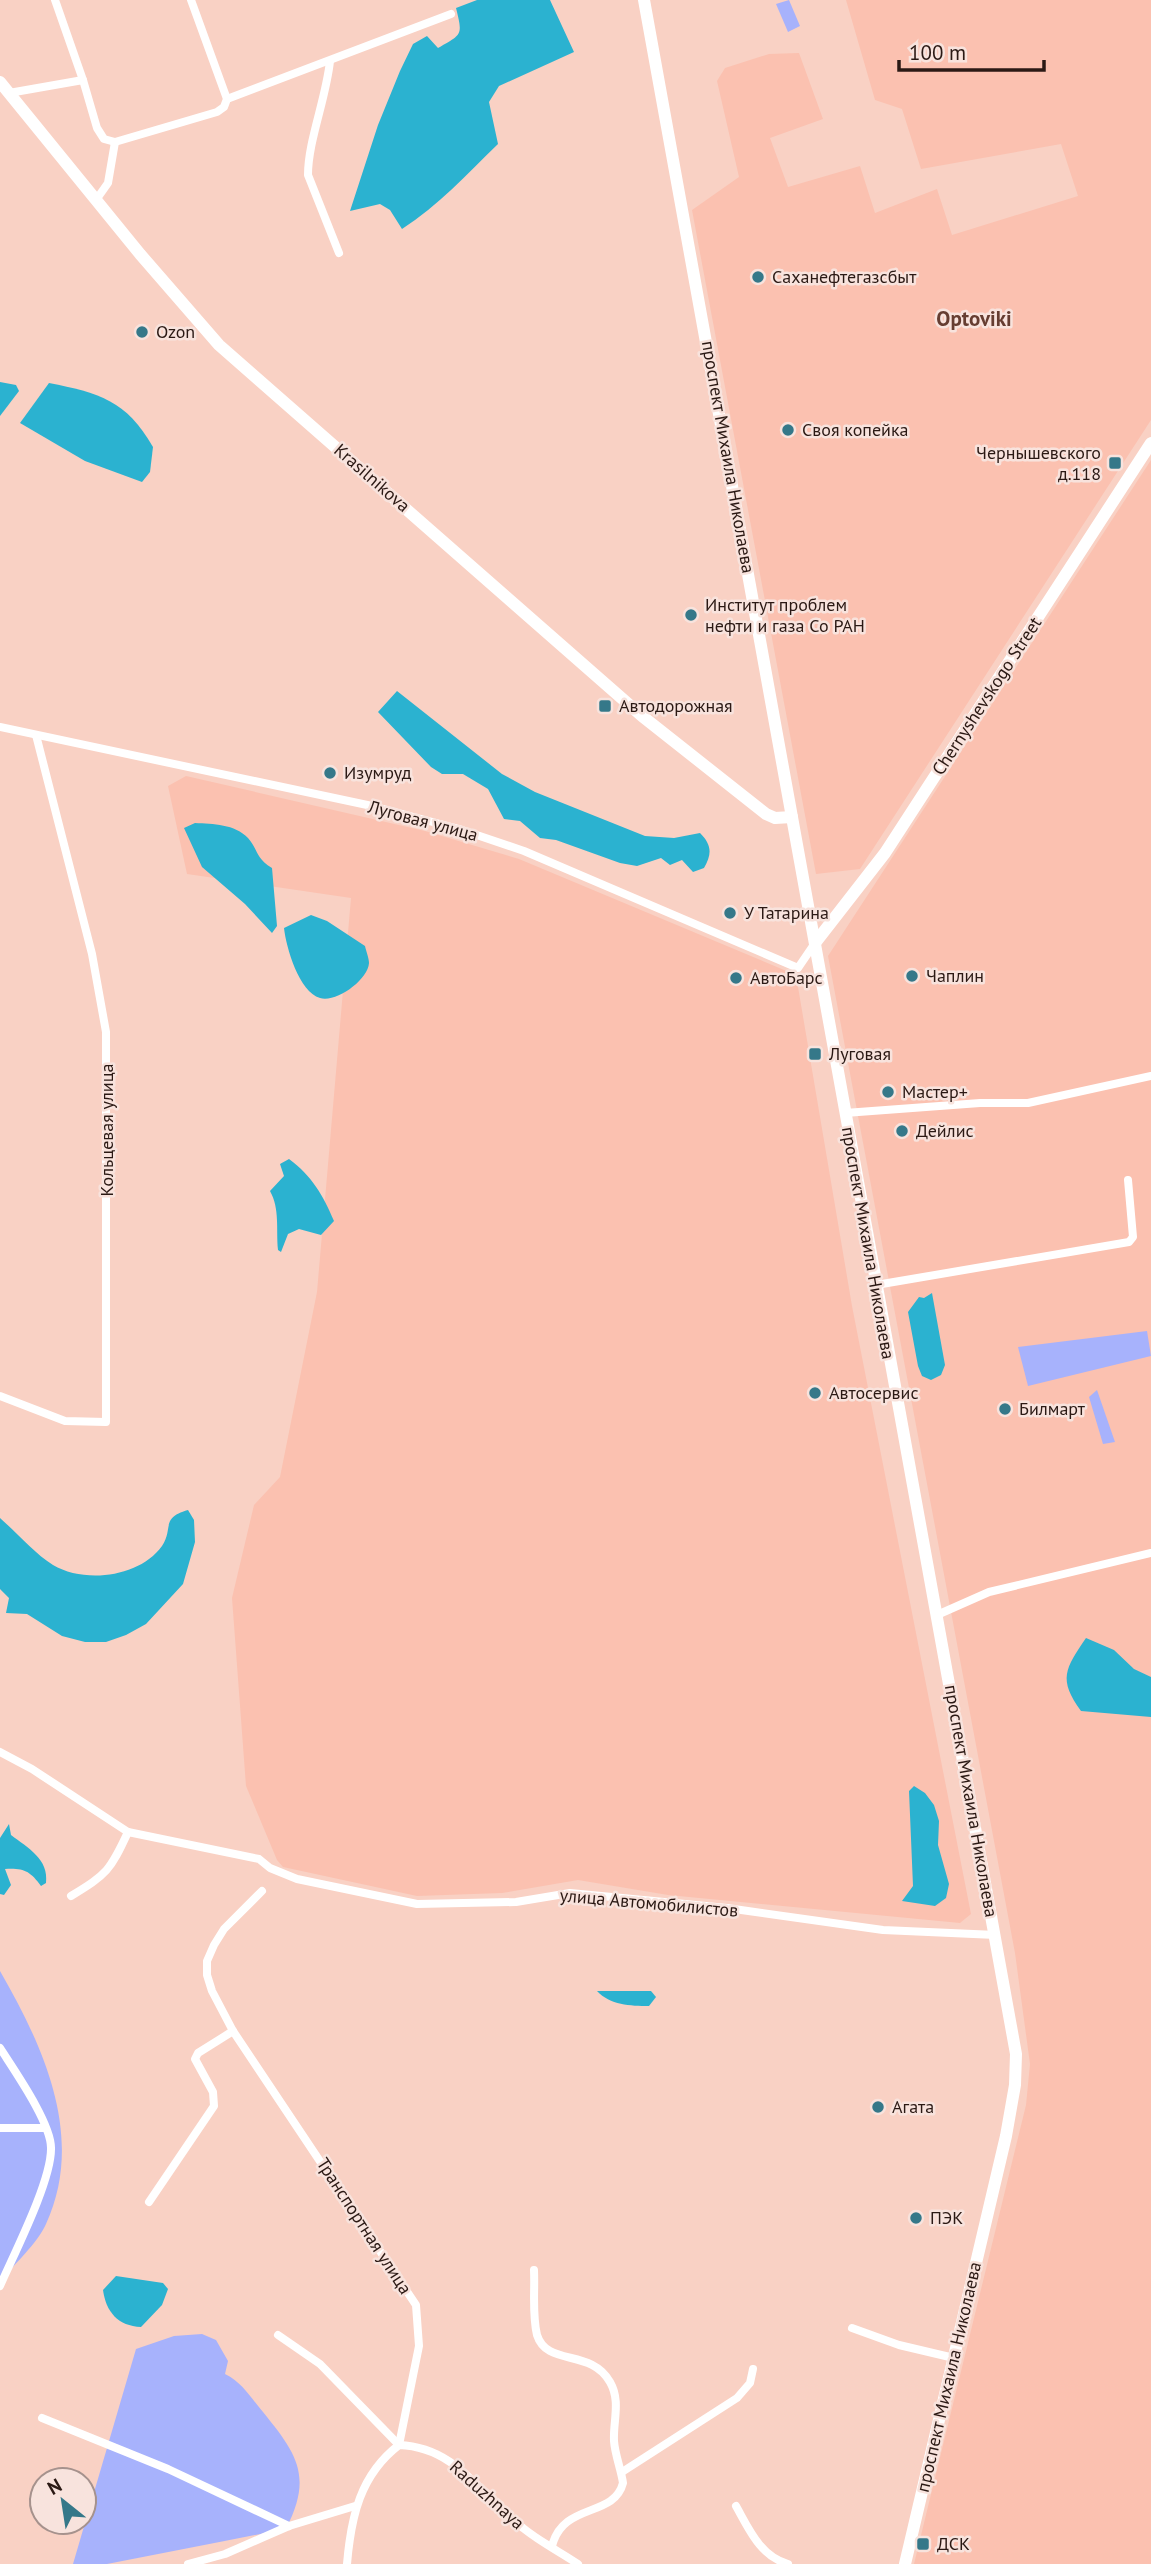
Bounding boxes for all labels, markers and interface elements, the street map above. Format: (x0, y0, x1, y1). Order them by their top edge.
scale bar (899, 28, 1044, 72)
text: 100 m (909, 39, 966, 66)
place label: Саханефтегазсбыт (772, 265, 917, 288)
marker: Саханефтегазсбыт (750, 269, 766, 285)
district label: Optoviki (936, 305, 1012, 332)
place label: Ozon (156, 320, 195, 343)
marker: Ozon (134, 324, 150, 340)
street label: проспект Михаила Николаева (697, 339, 760, 575)
place label: Своя копейка (802, 418, 908, 441)
marker: Своя копейка (780, 422, 796, 438)
street label: Krasilnikova (330, 438, 415, 517)
place label: Чернышевского д.118 (976, 441, 1101, 485)
marker: Чернышевского д.118 (1107, 455, 1123, 471)
place label: Институт проблем нефти и газа Со РАН (705, 593, 865, 637)
marker: Институт проблем нефти и газа Со РАН (683, 607, 699, 623)
street label: Chernyshevskogo Street (927, 612, 1046, 779)
place label: Автодорожная (619, 694, 733, 717)
marker: Автодорожная (597, 698, 613, 714)
place label: Изумруд (344, 761, 412, 784)
marker: Изумруд (322, 765, 338, 781)
street label: Луговая улица (365, 795, 481, 846)
place label: У Татарина (744, 901, 829, 924)
marker: У Татарина (722, 905, 738, 921)
place label: Чаплин (926, 964, 984, 987)
place label: АвтоБарс (750, 966, 823, 989)
marker: Чаплин (904, 968, 920, 984)
marker: АвтоБарс (728, 970, 744, 986)
place label: Луговая (828, 1042, 891, 1065)
marker: Луговая (807, 1046, 823, 1062)
street label: Кольцевая улица (95, 1064, 118, 1196)
place label: Мастер+ (902, 1080, 968, 1103)
marker: Мастер+ (880, 1084, 896, 1100)
place label: Дейлис (916, 1119, 974, 1142)
marker: Дейлис (894, 1123, 910, 1139)
street label: проспект Михаила Николаева (837, 1125, 900, 1361)
place label: Автосервис (829, 1381, 919, 1404)
marker: Автосервис (807, 1385, 823, 1401)
place label: Билмарт (1019, 1397, 1086, 1420)
marker: Билмарт (997, 1401, 1013, 1417)
street label: проспект Михаила Николаева (940, 1683, 1003, 1919)
street label: улица Автомобилистов (559, 1883, 739, 1922)
place label: Агата (892, 2095, 934, 2118)
marker: Агата (870, 2099, 886, 2115)
street label: Транспортная улица (312, 2153, 417, 2298)
place label: ПЭК (930, 2206, 963, 2229)
marker: ПЭК (908, 2210, 924, 2226)
street label: проспект Михаила Николаева (911, 2259, 986, 2494)
street label: Raduzhnaya (445, 2455, 530, 2534)
north arrow (28, 2466, 98, 2536)
text: N (43, 2473, 66, 2500)
place label: ДСК (937, 2532, 970, 2555)
marker: ДСК (915, 2536, 931, 2552)

